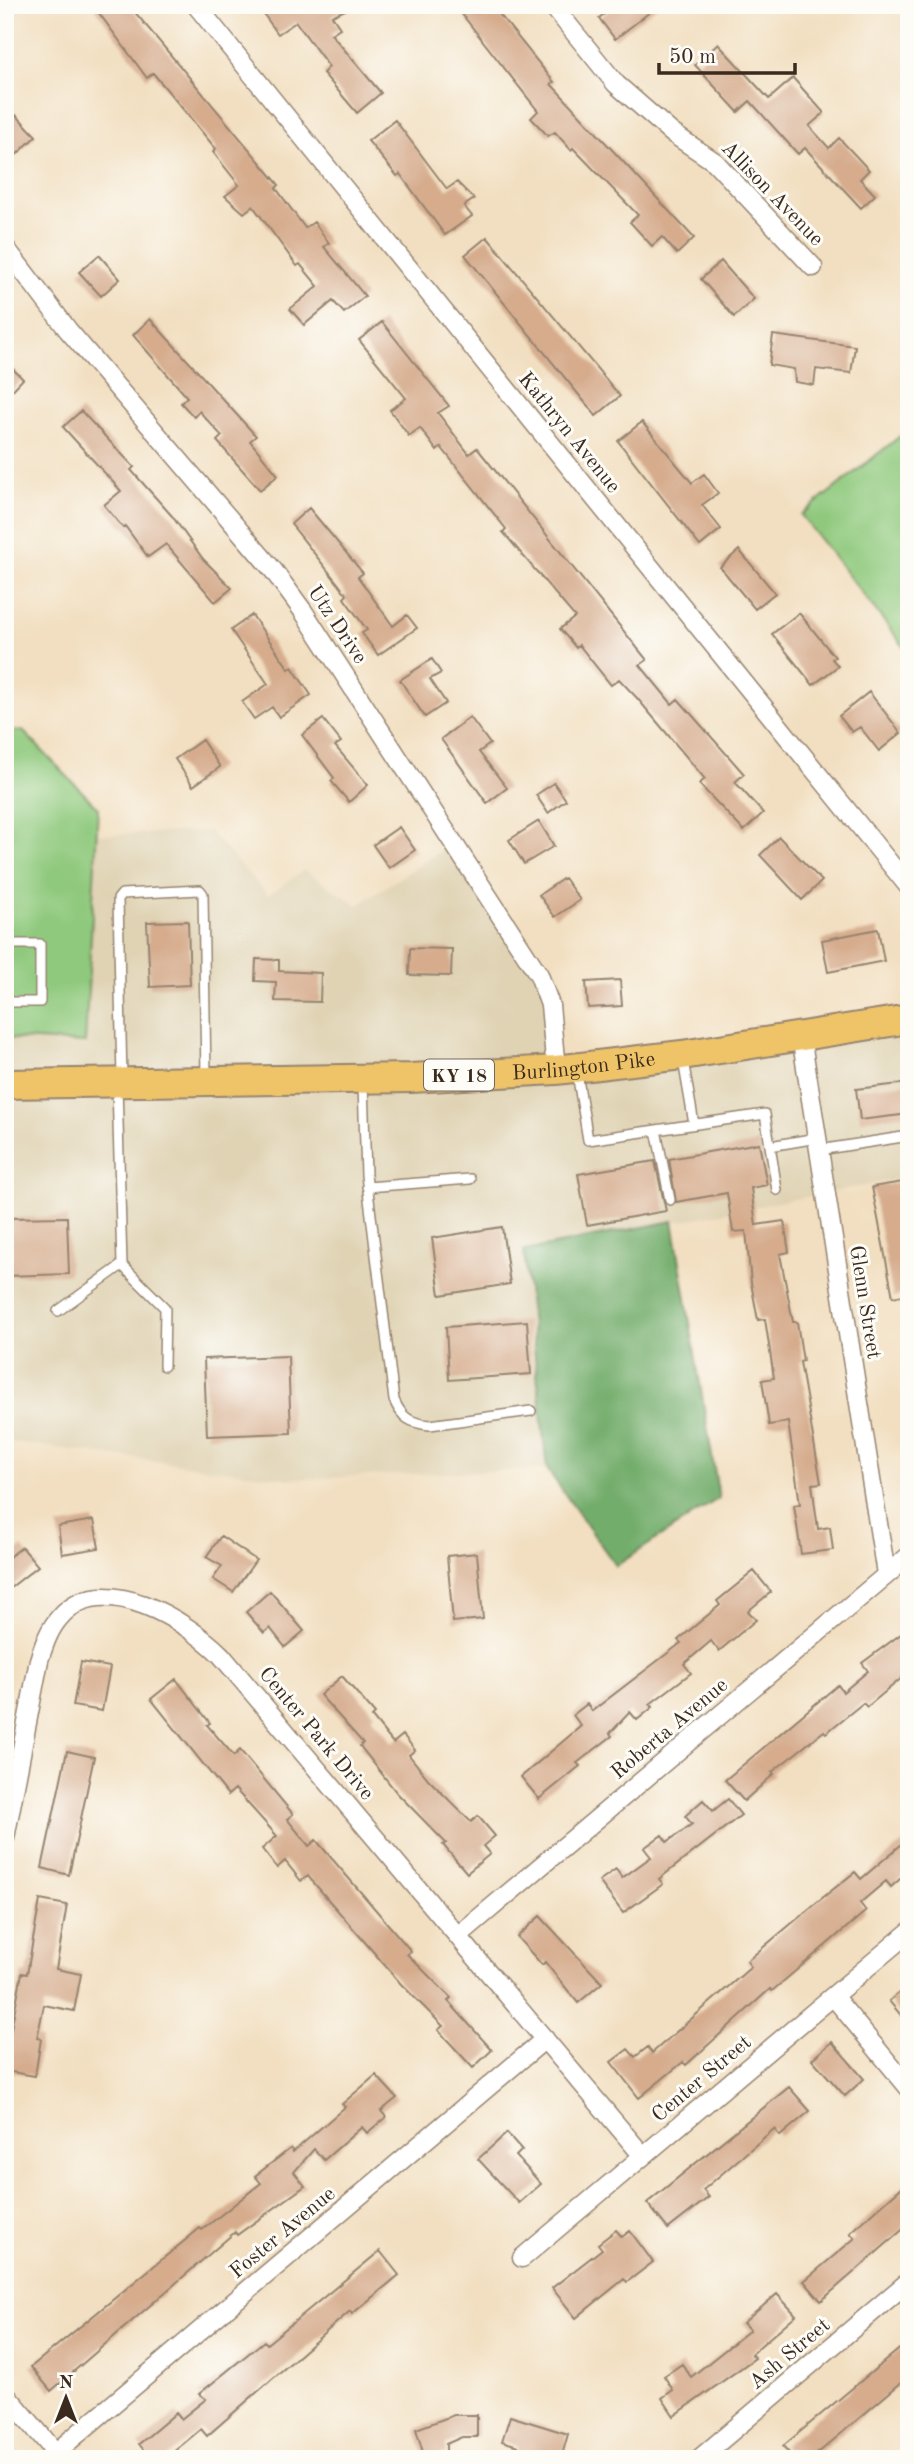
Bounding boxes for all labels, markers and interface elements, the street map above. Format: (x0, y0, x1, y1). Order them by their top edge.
scale bar (659, 32, 795, 76)
text: 50 m (669, 47, 716, 68)
street label: Allison Avenue (717, 138, 827, 250)
street label: Kathryn Avenue (514, 369, 624, 497)
street label: Utz Drive (303, 582, 370, 668)
street label: Burlington Pike (511, 1049, 656, 1084)
road number: KY 18 (424, 1060, 494, 1091)
street label: Glenn Street (845, 1244, 884, 1361)
street label: Center Park Drive (254, 1664, 377, 1804)
street label: Roberta Avenue (608, 1675, 732, 1784)
street label: Center Street (648, 2032, 756, 2126)
street label: Foster Avenue (226, 2183, 340, 2283)
street label: Ash Street (746, 2315, 834, 2394)
north arrow (32, 2362, 102, 2432)
text: N (59, 2374, 74, 2393)

